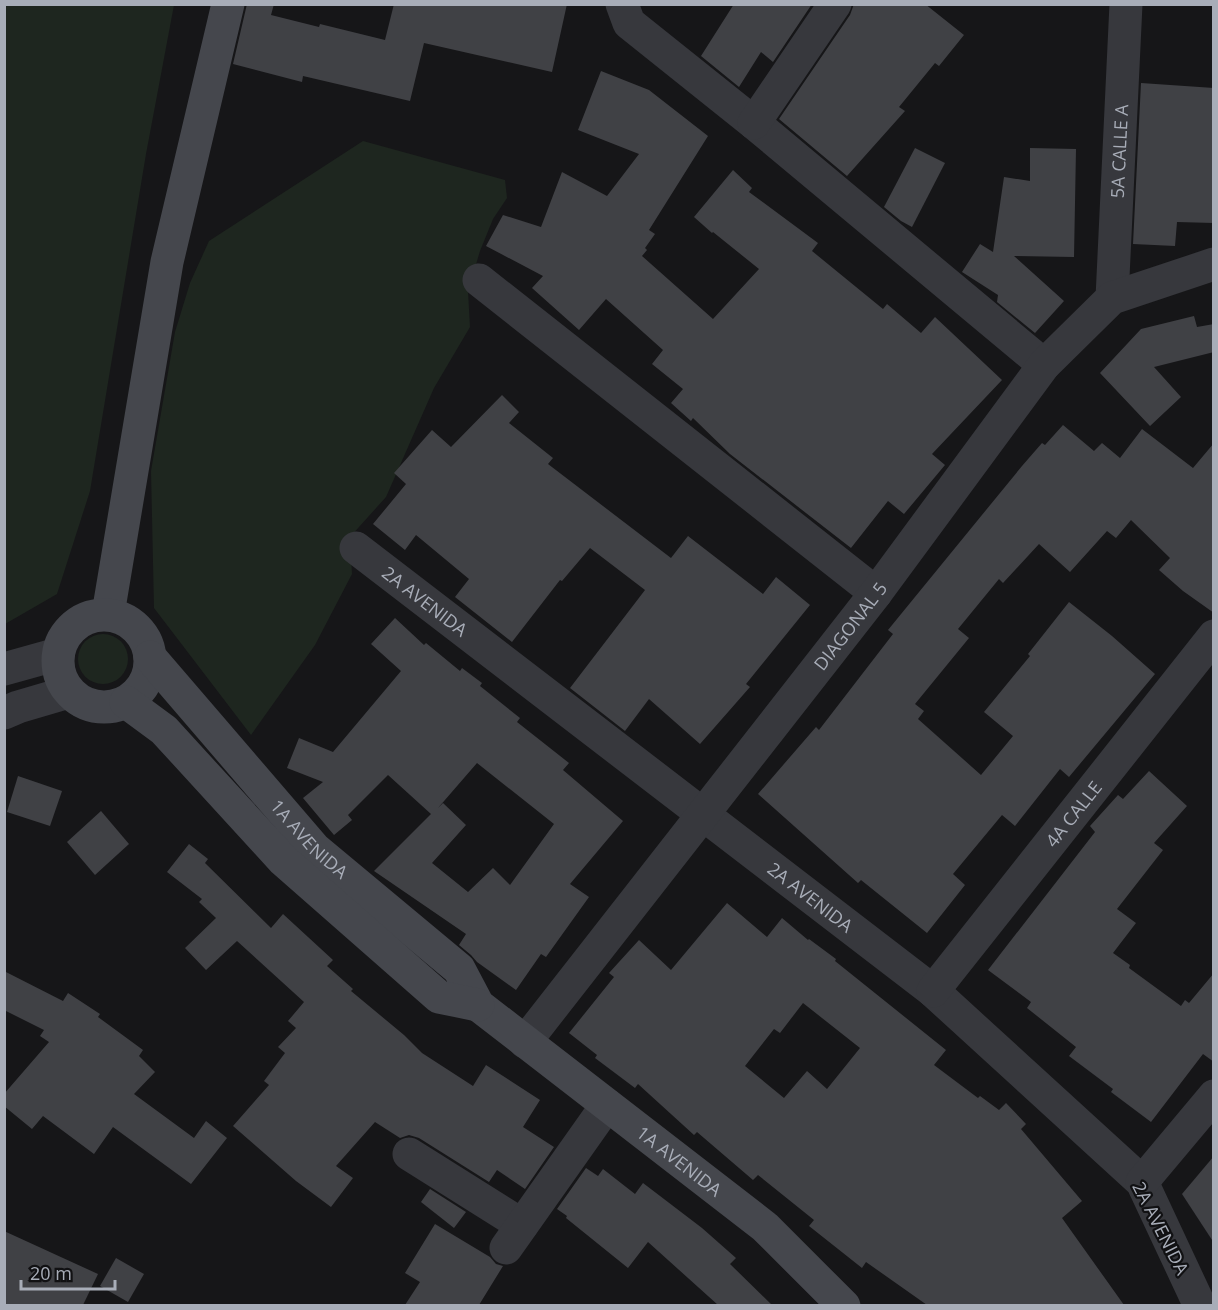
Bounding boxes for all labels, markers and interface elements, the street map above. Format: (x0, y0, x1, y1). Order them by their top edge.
street label: 5A CALLE A (1105, 103, 1133, 199)
street label: 2A AVENIDA (377, 561, 473, 642)
street label: DIAGONAL 5 (808, 577, 892, 675)
street label: 4A CALLE (1040, 776, 1107, 852)
street label: 1A AVENIDA (266, 794, 354, 884)
street label: 2A AVENIDA (763, 857, 859, 938)
street label: 1A AVENIDA (632, 1120, 727, 1202)
street label: 2A AVENIDA (1127, 1177, 1195, 1279)
scale bar (21, 1253, 116, 1291)
text: 20 m (30, 1261, 72, 1285)

